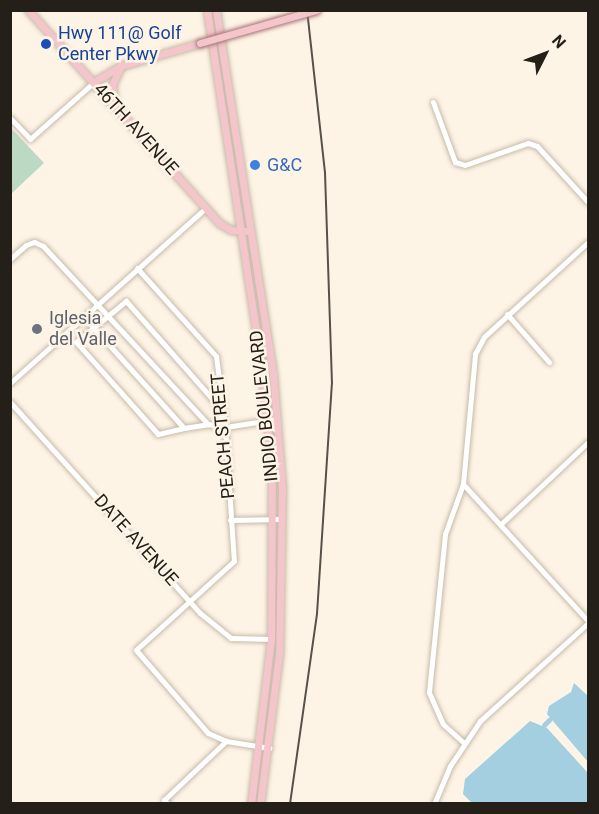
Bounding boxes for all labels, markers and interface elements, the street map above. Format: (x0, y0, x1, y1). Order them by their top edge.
place label: Hwy 111@ Golf Center Pkwy (58, 23, 181, 66)
north arrow (515, 24, 575, 84)
text: N (548, 31, 570, 52)
marker: Hwy 111@ Golf Center Pkwy (39, 37, 53, 51)
street label: 46TH AVENUE (89, 79, 183, 179)
place label: G&C (267, 154, 302, 176)
marker: G&C (248, 158, 262, 172)
place label: Iglesia del Valle (49, 308, 117, 350)
marker: Iglesia del Valle (30, 322, 44, 336)
street label: INDIO BOULEVARD (245, 329, 283, 483)
street label: PEACH STREET (207, 372, 239, 500)
street label: DATE AVENUE (89, 490, 183, 590)

